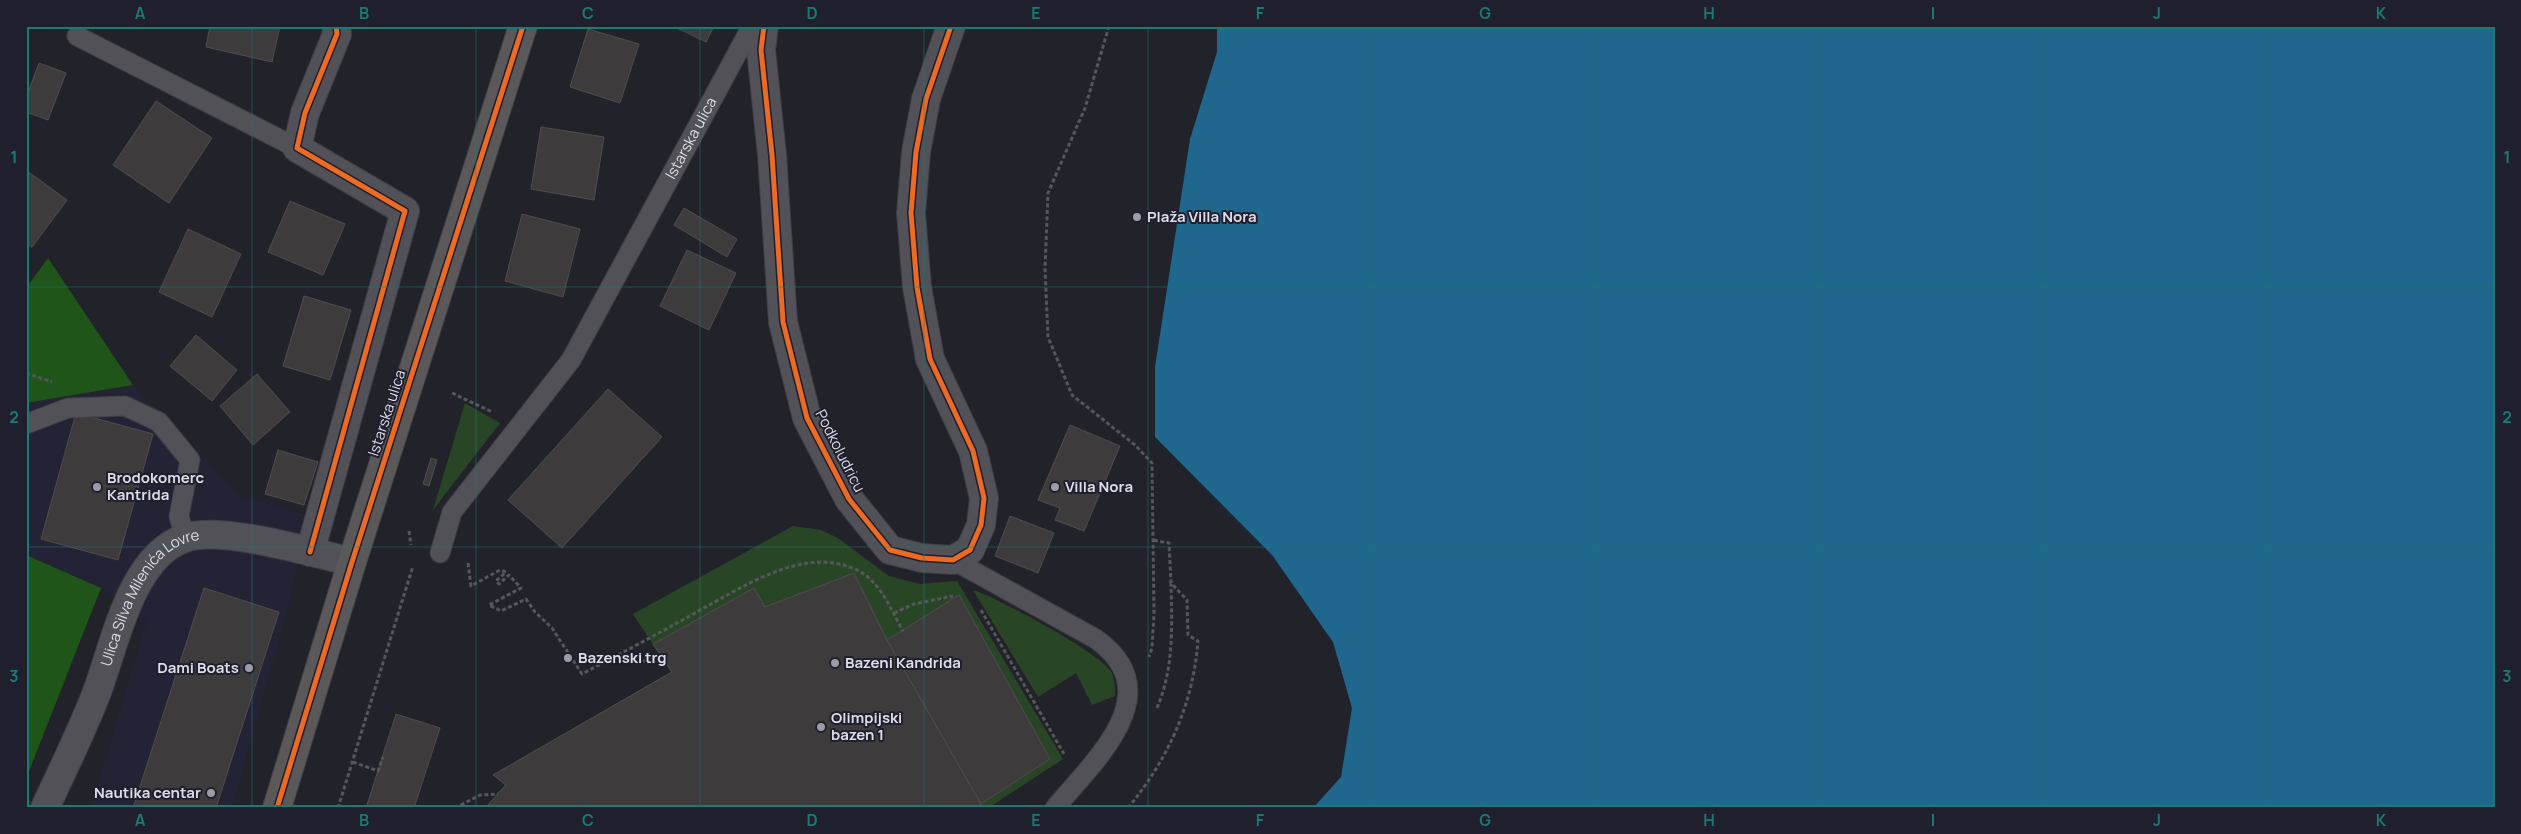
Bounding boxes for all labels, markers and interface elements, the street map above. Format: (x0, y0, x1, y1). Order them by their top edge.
text: A (135, 2, 146, 24)
text: B (359, 2, 369, 24)
text: C (582, 2, 594, 24)
text: D (806, 2, 818, 24)
text: E (1031, 2, 1041, 24)
text: F (1256, 2, 1265, 24)
text: G (1479, 2, 1491, 24)
text: H (1703, 2, 1715, 24)
text: I (1931, 2, 1935, 24)
text: J (2153, 2, 2161, 24)
text: K (2376, 2, 2387, 24)
street label: Istarska ulica (660, 93, 721, 183)
text: 1 (10, 146, 18, 168)
text: 1 (2503, 146, 2511, 168)
place label: Plaža Villa Nora (1147, 206, 1257, 227)
marker: Plaža Villa Nora (1131, 211, 1143, 223)
street label: Istarska ulica (363, 367, 410, 459)
text: 2 (9, 406, 19, 428)
street label: Podkoludricu (811, 406, 870, 496)
text: 2 (2502, 406, 2512, 428)
place label: Brodokomerc Kantrida (107, 467, 205, 505)
place label: Villa Nora (1065, 476, 1133, 497)
marker: Brodokomerc Kantrida (91, 481, 103, 493)
marker: Villa Nora (1049, 481, 1061, 493)
street label: Ulica Silva Milenića Lovre (95, 524, 201, 669)
place label: Bazenski trg (578, 647, 667, 668)
marker: Bazenski trg (562, 652, 574, 664)
place label: Bazeni Kandrida (845, 652, 961, 673)
place label: Dami Boats (157, 657, 239, 678)
marker: Bazeni Kandrida (829, 657, 841, 669)
marker: Dami Boats (243, 662, 255, 674)
text: 3 (9, 665, 19, 687)
text: 3 (2502, 665, 2512, 687)
place label: Olimpijski bazen 1 (831, 707, 902, 745)
marker: Olimpijski bazen 1 (815, 721, 827, 733)
place label: Nautika centar (94, 782, 201, 803)
marker: Nautika centar (205, 787, 217, 799)
text: A (135, 809, 146, 831)
text: B (359, 809, 369, 831)
text: C (582, 809, 594, 831)
text: D (806, 809, 818, 831)
text: E (1031, 809, 1041, 831)
text: F (1256, 809, 1265, 831)
text: G (1479, 809, 1491, 831)
text: H (1703, 809, 1715, 831)
text: I (1931, 809, 1935, 831)
text: J (2153, 809, 2161, 831)
text: K (2376, 809, 2387, 831)

